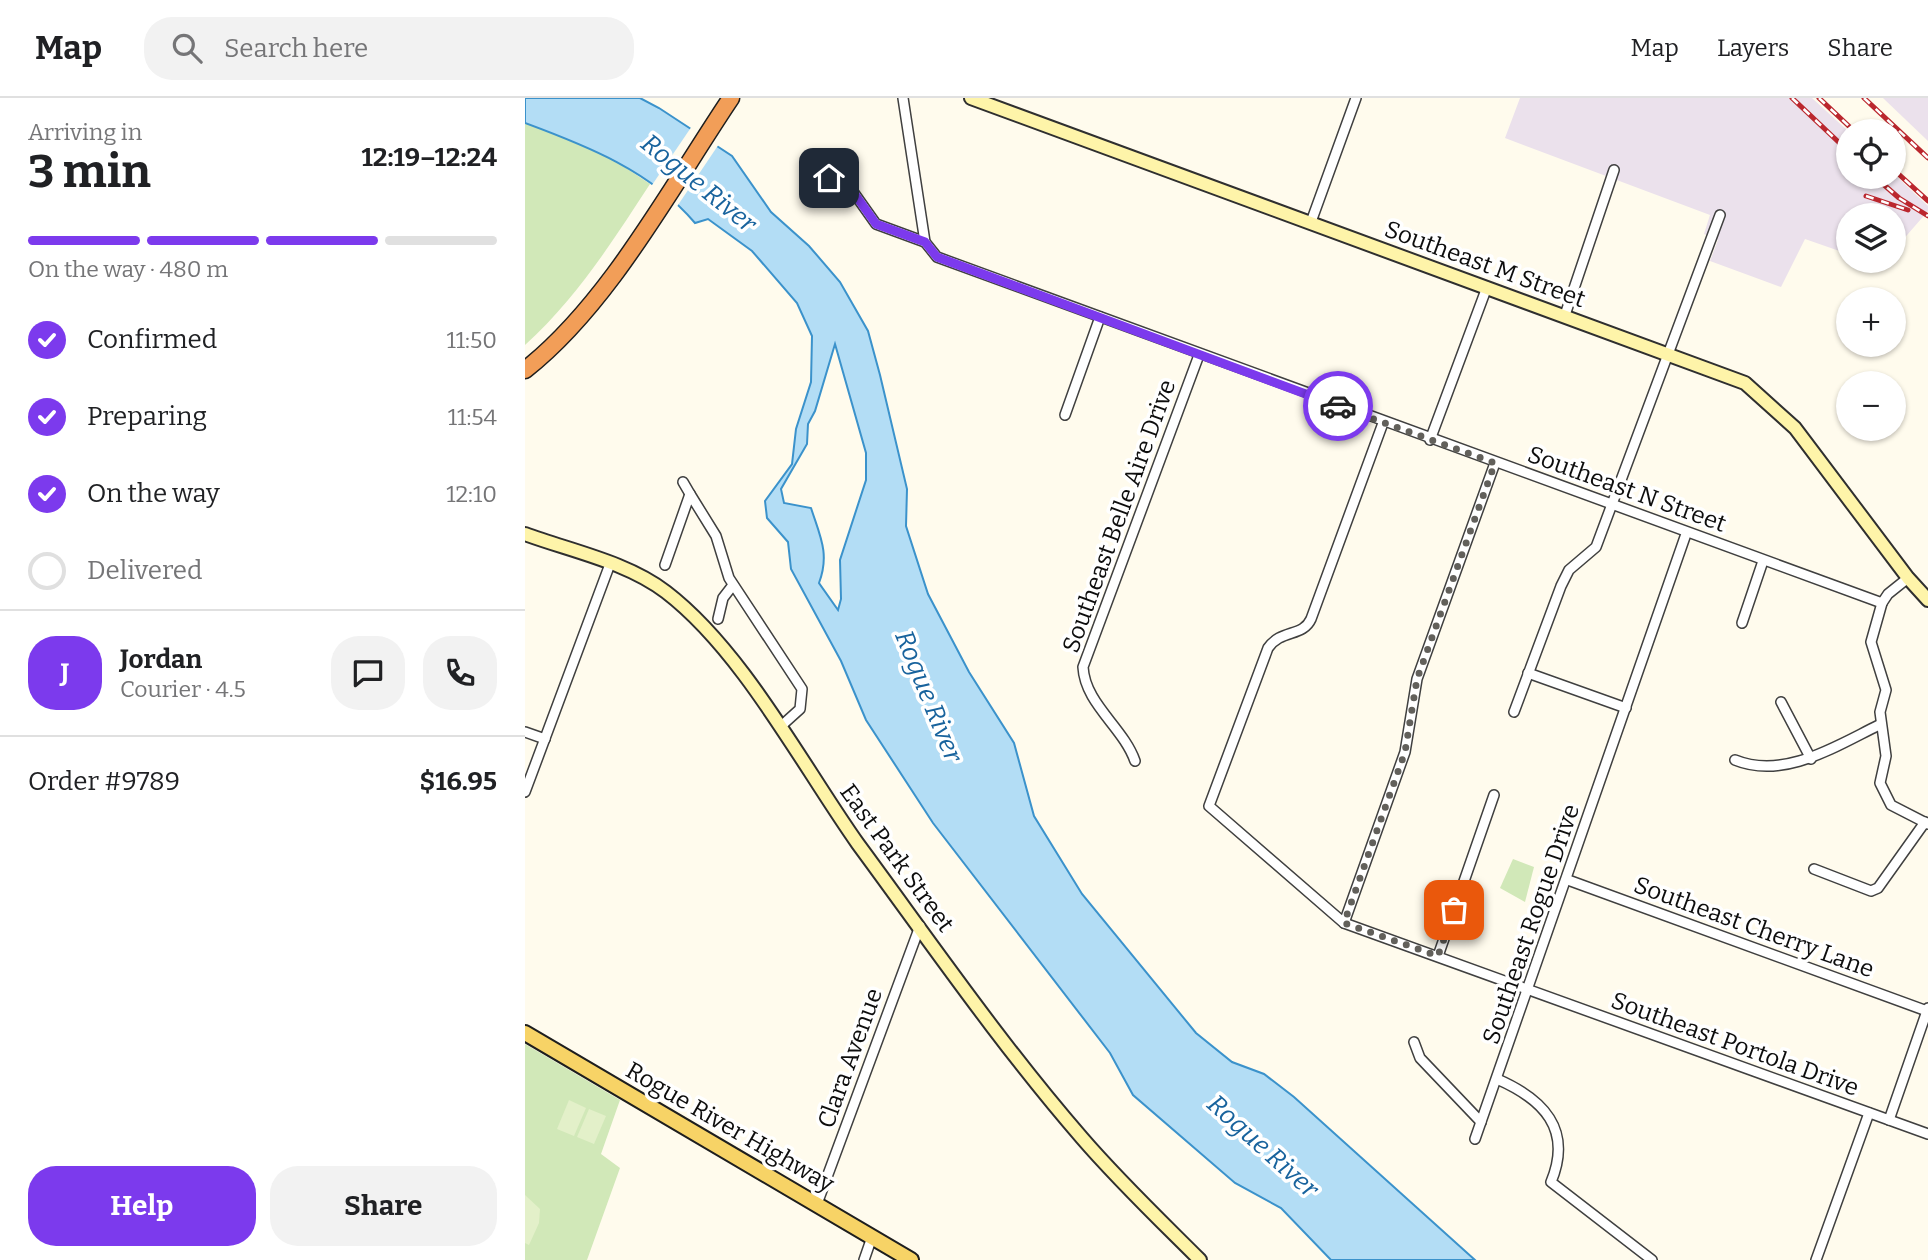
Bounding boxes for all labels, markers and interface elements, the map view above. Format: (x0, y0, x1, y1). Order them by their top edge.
search box (144, 17, 634, 80)
text: Map (35, 28, 102, 68)
icon: search (168, 29, 206, 67)
text: Search here (224, 33, 368, 64)
text: Map (1631, 34, 1679, 62)
text: Layers (1717, 34, 1789, 62)
text: Share (1827, 34, 1893, 62)
text: Arriving in (28, 118, 142, 146)
map controls (1836, 119, 1906, 441)
button: locate (1836, 119, 1906, 189)
water label: Rogue River (635, 128, 764, 240)
text: 12:19–12:24 (362, 142, 497, 173)
text: 3 min (28, 144, 151, 199)
pin (799, 148, 859, 208)
icon: home (810, 159, 848, 197)
button: layers (1836, 203, 1906, 273)
street label: Southeast M Street (1381, 215, 1589, 313)
text: On the way · 480 m (28, 255, 228, 283)
button: + (1836, 287, 1906, 357)
icon: check (28, 321, 66, 359)
text: Confirmed (87, 324, 217, 355)
text: 11:50 (446, 326, 497, 354)
courier (1303, 371, 1373, 441)
button: − (1836, 371, 1906, 441)
street label: Southeast Belle Aire Drive (1057, 376, 1181, 656)
icon: car (1319, 387, 1357, 425)
icon: check (28, 398, 66, 436)
text: Preparing (87, 401, 207, 432)
text: 11:54 (448, 403, 497, 431)
street label: Southeast N Street (1524, 440, 1730, 538)
icon: check (28, 475, 66, 513)
text: On the way (87, 478, 220, 509)
text: 12:10 (446, 480, 497, 508)
text: Delivered (87, 555, 202, 586)
water label: Rogue River (888, 626, 969, 768)
button: chat (331, 636, 405, 710)
button: phone (423, 636, 497, 710)
text: Jordan (120, 644, 202, 675)
text: J (61, 658, 69, 689)
text: Courier · 4.5 (120, 675, 246, 703)
text: Order #9789 (28, 766, 180, 797)
text: $16.95 (420, 766, 497, 797)
street label: East Park Street (834, 779, 960, 938)
street label: Southeast Rogue Drive (1477, 800, 1585, 1048)
street label: Southeast Cherry Lane (1630, 871, 1878, 983)
pin (1424, 880, 1484, 940)
icon: bag (1435, 891, 1473, 929)
street label: Clara Avenue (812, 984, 888, 1132)
street label: Southeast Portola Drive (1607, 986, 1863, 1102)
street label: Rogue River Highway (621, 1056, 839, 1198)
water label: Rogue River (1201, 1088, 1326, 1205)
button: Help (28, 1166, 256, 1246)
button: Share (270, 1166, 497, 1246)

